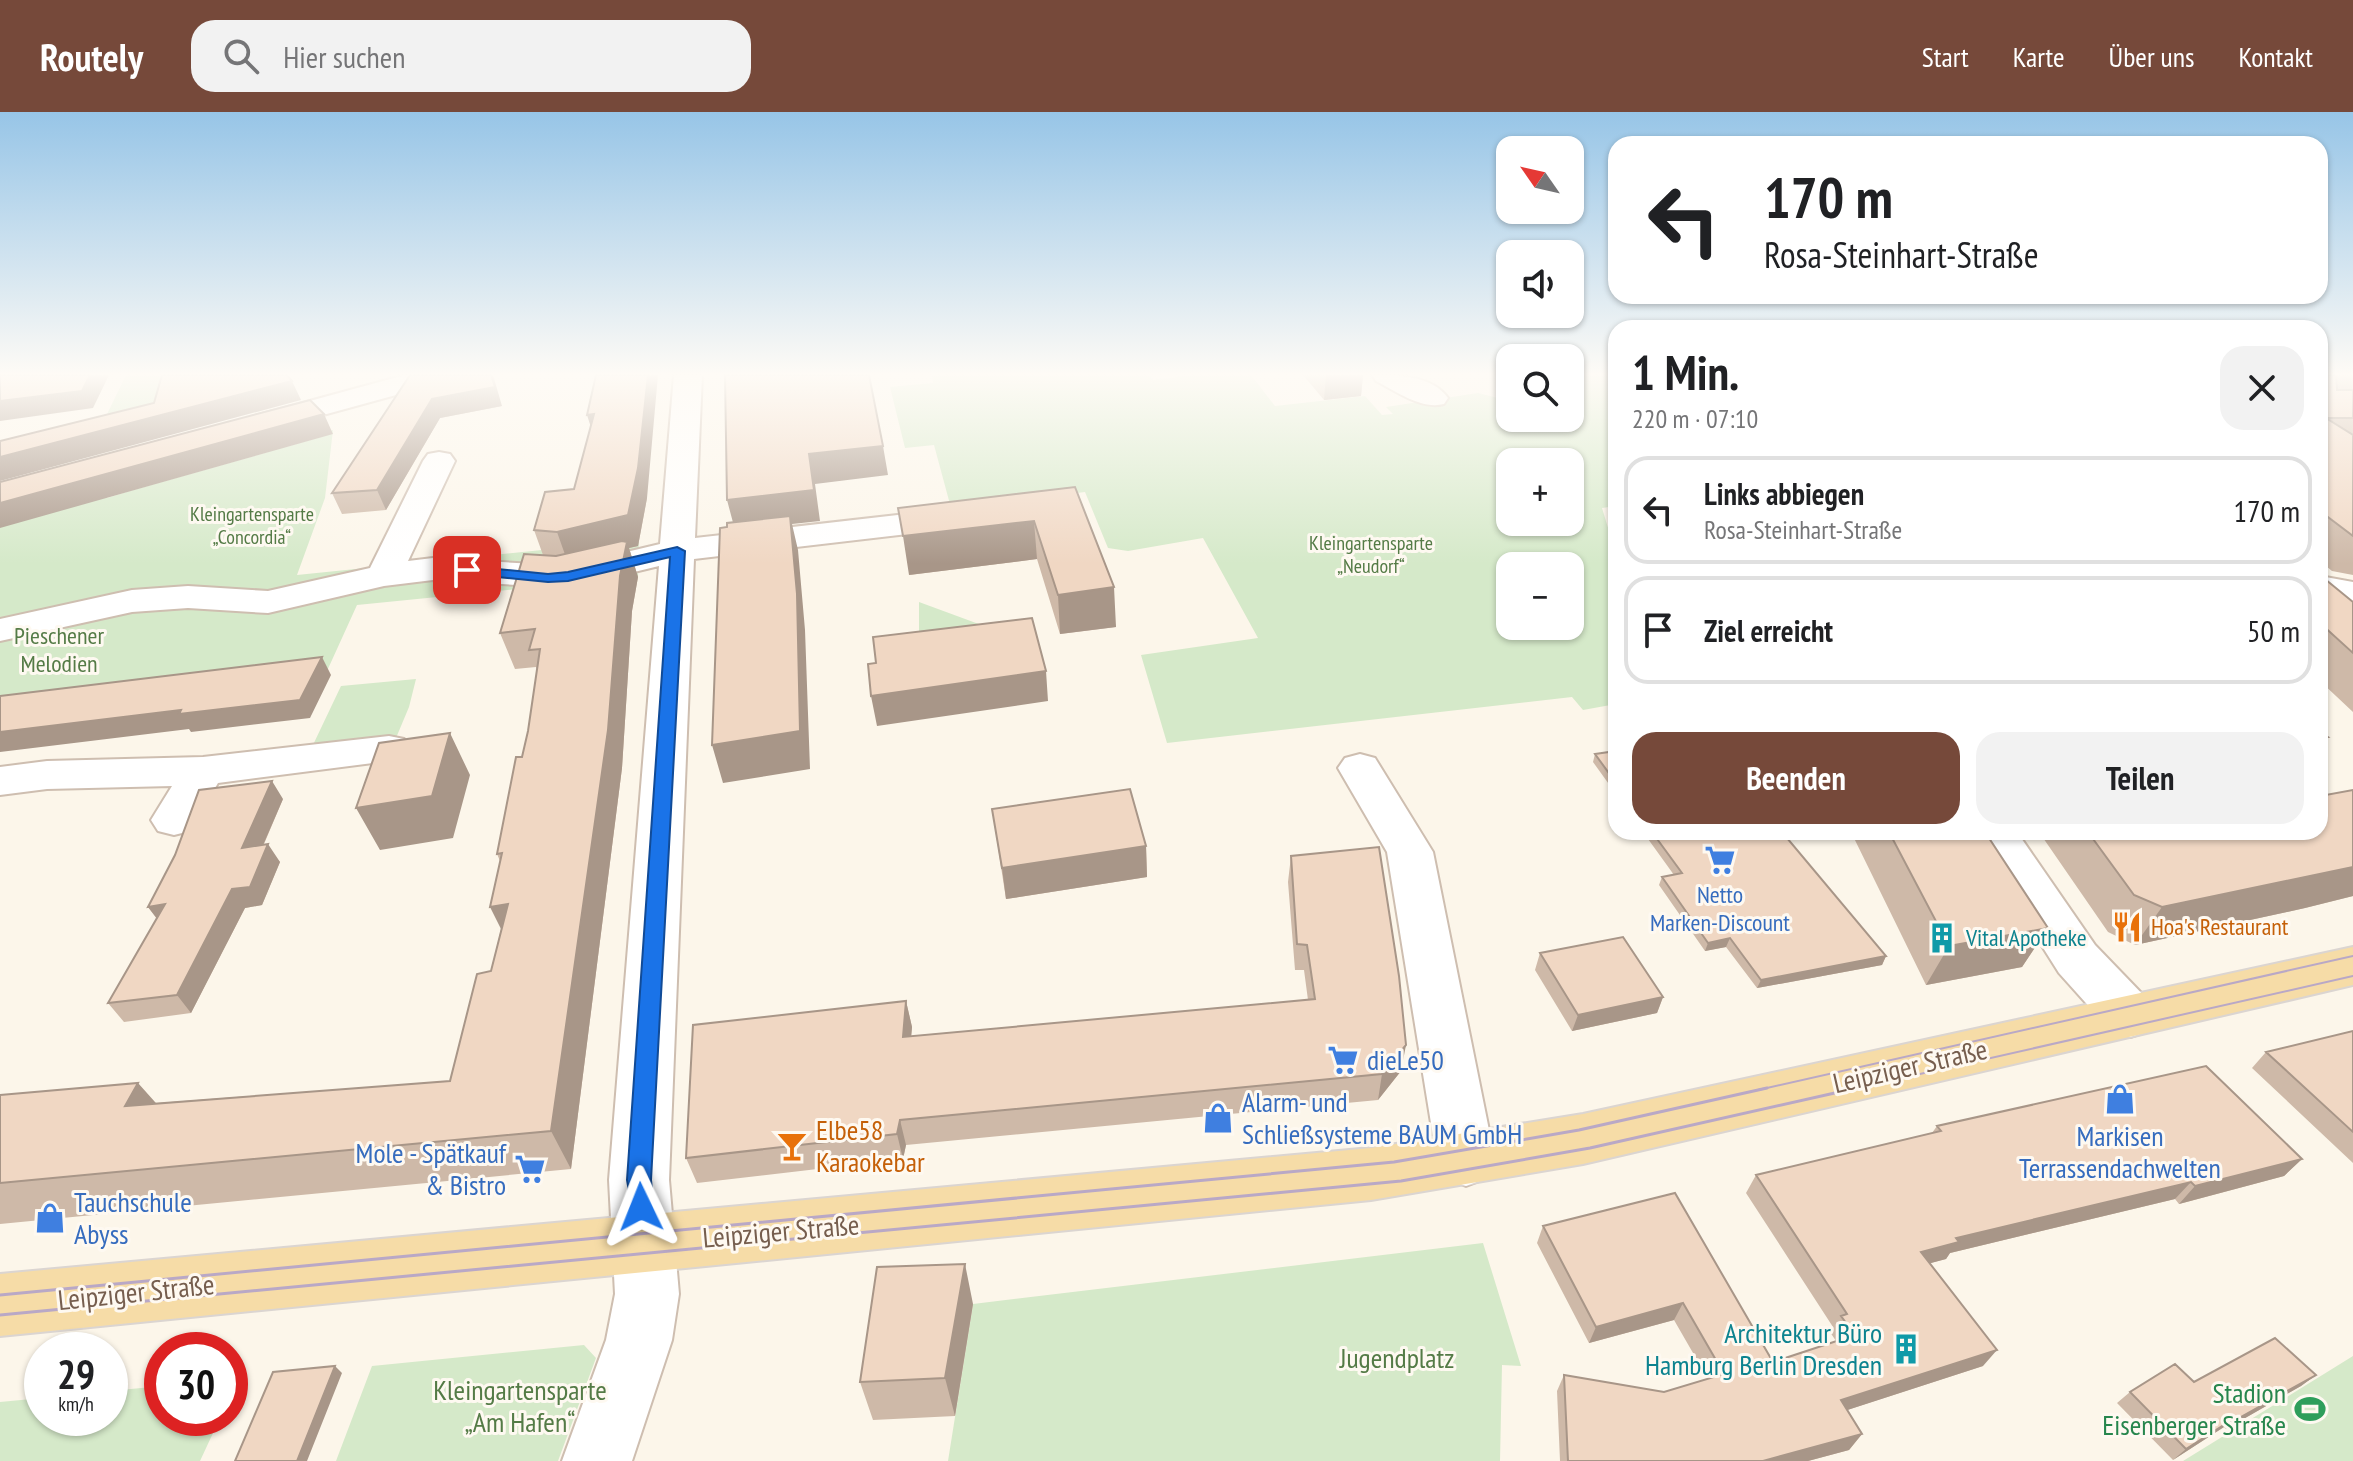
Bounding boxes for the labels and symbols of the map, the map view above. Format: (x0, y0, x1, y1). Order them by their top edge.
north arrow (1496, 136, 1584, 224)
park label: Kleingartensparte „Concordia“ (190, 501, 314, 550)
park label: Kleingartensparte „Neudorf“ (1309, 530, 1433, 579)
pin (433, 536, 501, 604)
park label: Pieschener Melodien (14, 620, 104, 679)
supermarket icon: Netto Marken-Discount (1703, 843, 1737, 877)
place label: Netto Marken-Discount (1650, 879, 1790, 938)
restaurant icon: Hoa's Restaurant (2110, 910, 2144, 944)
place label: Hoa's Restaurant (2151, 911, 2289, 942)
building icon: Vital Apotheke (1925, 921, 1959, 955)
place label: Vital Apotheke (1965, 922, 2087, 953)
street label: Leipziger Straße (1829, 1030, 1991, 1101)
place label: dieLe50 (1367, 1041, 1444, 1078)
supermarket icon: dieLe50 (1326, 1043, 1360, 1077)
shop icon: Markisen Terrassendachwelten (2103, 1082, 2137, 1116)
place label: Alarm- und Schließsysteme BAUM GmbH (1242, 1083, 1522, 1152)
shop icon: Alarm- und Schließsysteme BAUM GmbH (1201, 1101, 1235, 1135)
place label: Elbe58 Karaokebar (816, 1111, 925, 1180)
place label: Markisen Terrassendachwelten (2019, 1117, 2221, 1186)
bar icon: Elbe58 Karaokebar (775, 1129, 809, 1163)
place label: Mole - Spätkauf & Bistro (356, 1134, 508, 1203)
supermarket icon: Mole - Spätkauf & Bistro (513, 1152, 547, 1186)
position arrow (599, 1165, 683, 1249)
place label: Tauchschule Abyss (74, 1183, 192, 1252)
shop icon: Tauchschule Abyss (33, 1201, 67, 1235)
street label: Leipziger Straße (701, 1205, 861, 1256)
street label: Leipziger Straße (56, 1265, 216, 1318)
place label: Architektur Büro Hamburg Berlin Dresden (1645, 1314, 1882, 1383)
speed limit sign: 30 (144, 1332, 248, 1436)
building icon: Architektur Büro Hamburg Berlin Dresden (1889, 1332, 1923, 1366)
park label: Jugendplatz (1339, 1339, 1454, 1376)
park label: Kleingartensparte „Am Hafen“ (433, 1371, 607, 1440)
place label: Stadion Eisenberger Straße (2102, 1374, 2286, 1443)
sports icon: Stadion Eisenberger Straße (2293, 1392, 2327, 1426)

